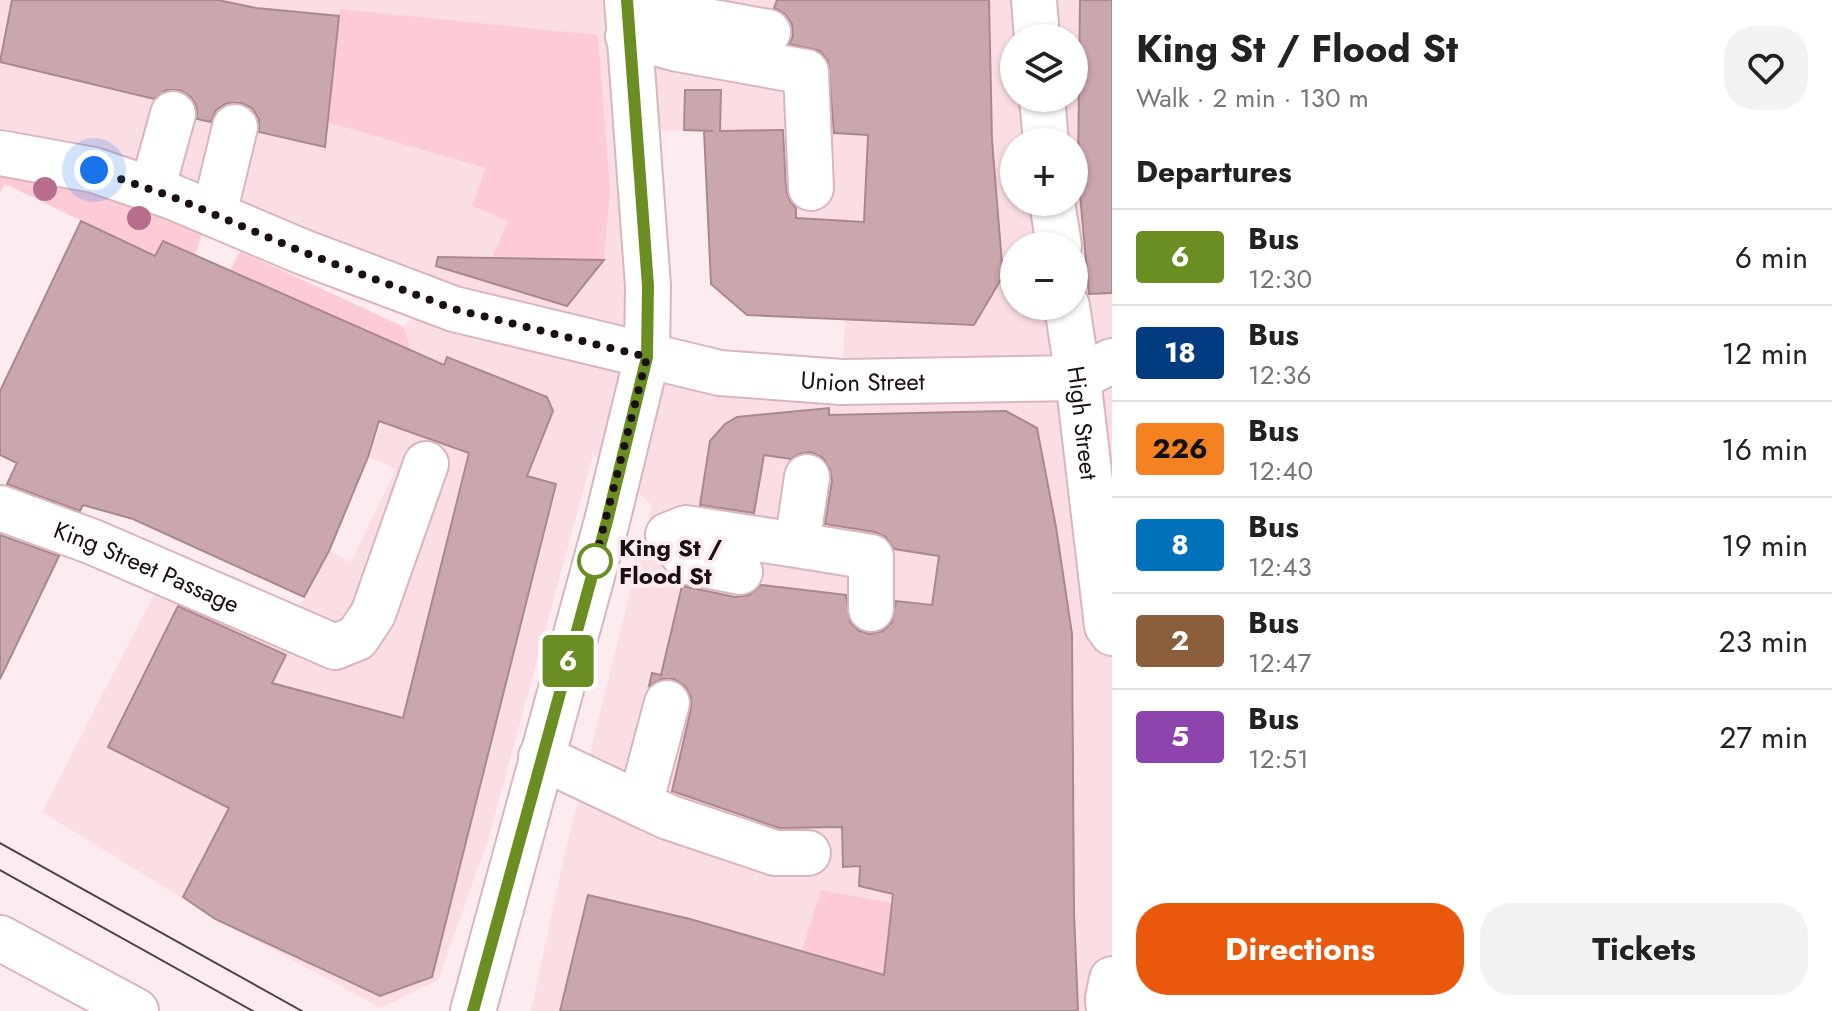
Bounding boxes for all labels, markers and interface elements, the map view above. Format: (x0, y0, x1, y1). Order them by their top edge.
text: King St / Flood St (1136, 21, 1458, 76)
map controls (1000, 24, 1088, 320)
button: layers (1000, 24, 1088, 112)
button: heart (1724, 26, 1808, 110)
text: Walk · 2 min · 130 m (1136, 79, 1369, 117)
button: + (1000, 128, 1088, 216)
your location (74, 150, 114, 190)
text: Departures (1136, 150, 1292, 193)
text: Bus (1248, 217, 1299, 260)
button: − (1000, 232, 1088, 320)
text: 6 (1171, 236, 1189, 277)
text: 6 min (1735, 236, 1808, 279)
text: 12:30 (1248, 260, 1312, 298)
text: Bus (1248, 313, 1299, 356)
text: 18 (1164, 332, 1196, 373)
text: 12 min (1721, 332, 1808, 375)
text: 12:36 (1248, 356, 1311, 394)
street label: Union Street (799, 361, 925, 400)
street label: High Street (1059, 364, 1107, 482)
text: Bus (1248, 409, 1299, 452)
text: 226 (1152, 428, 1208, 469)
text: 16 min (1721, 428, 1808, 471)
text: 12:40 (1248, 452, 1313, 490)
text: Bus (1248, 505, 1299, 548)
street label: King Street Passage (49, 512, 245, 621)
text: 8 (1171, 524, 1189, 565)
text: 19 min (1721, 524, 1808, 567)
place label: King St / Flood St (619, 530, 723, 593)
marker: King St / Flood St (578, 544, 612, 578)
text: 12:43 (1248, 548, 1312, 586)
text: Bus (1248, 601, 1299, 644)
text: 2 (1171, 620, 1189, 661)
text: 23 min (1719, 620, 1808, 663)
line badge: 6 (542, 635, 594, 687)
text: 6 (559, 640, 577, 681)
text: 12:47 (1248, 644, 1311, 682)
text: Bus (1248, 697, 1299, 740)
text: 5 (1171, 716, 1189, 757)
text: 27 min (1719, 716, 1808, 759)
text: 12:51 (1248, 740, 1309, 778)
button: Directions (1136, 903, 1464, 995)
button: Tickets (1480, 903, 1808, 995)

